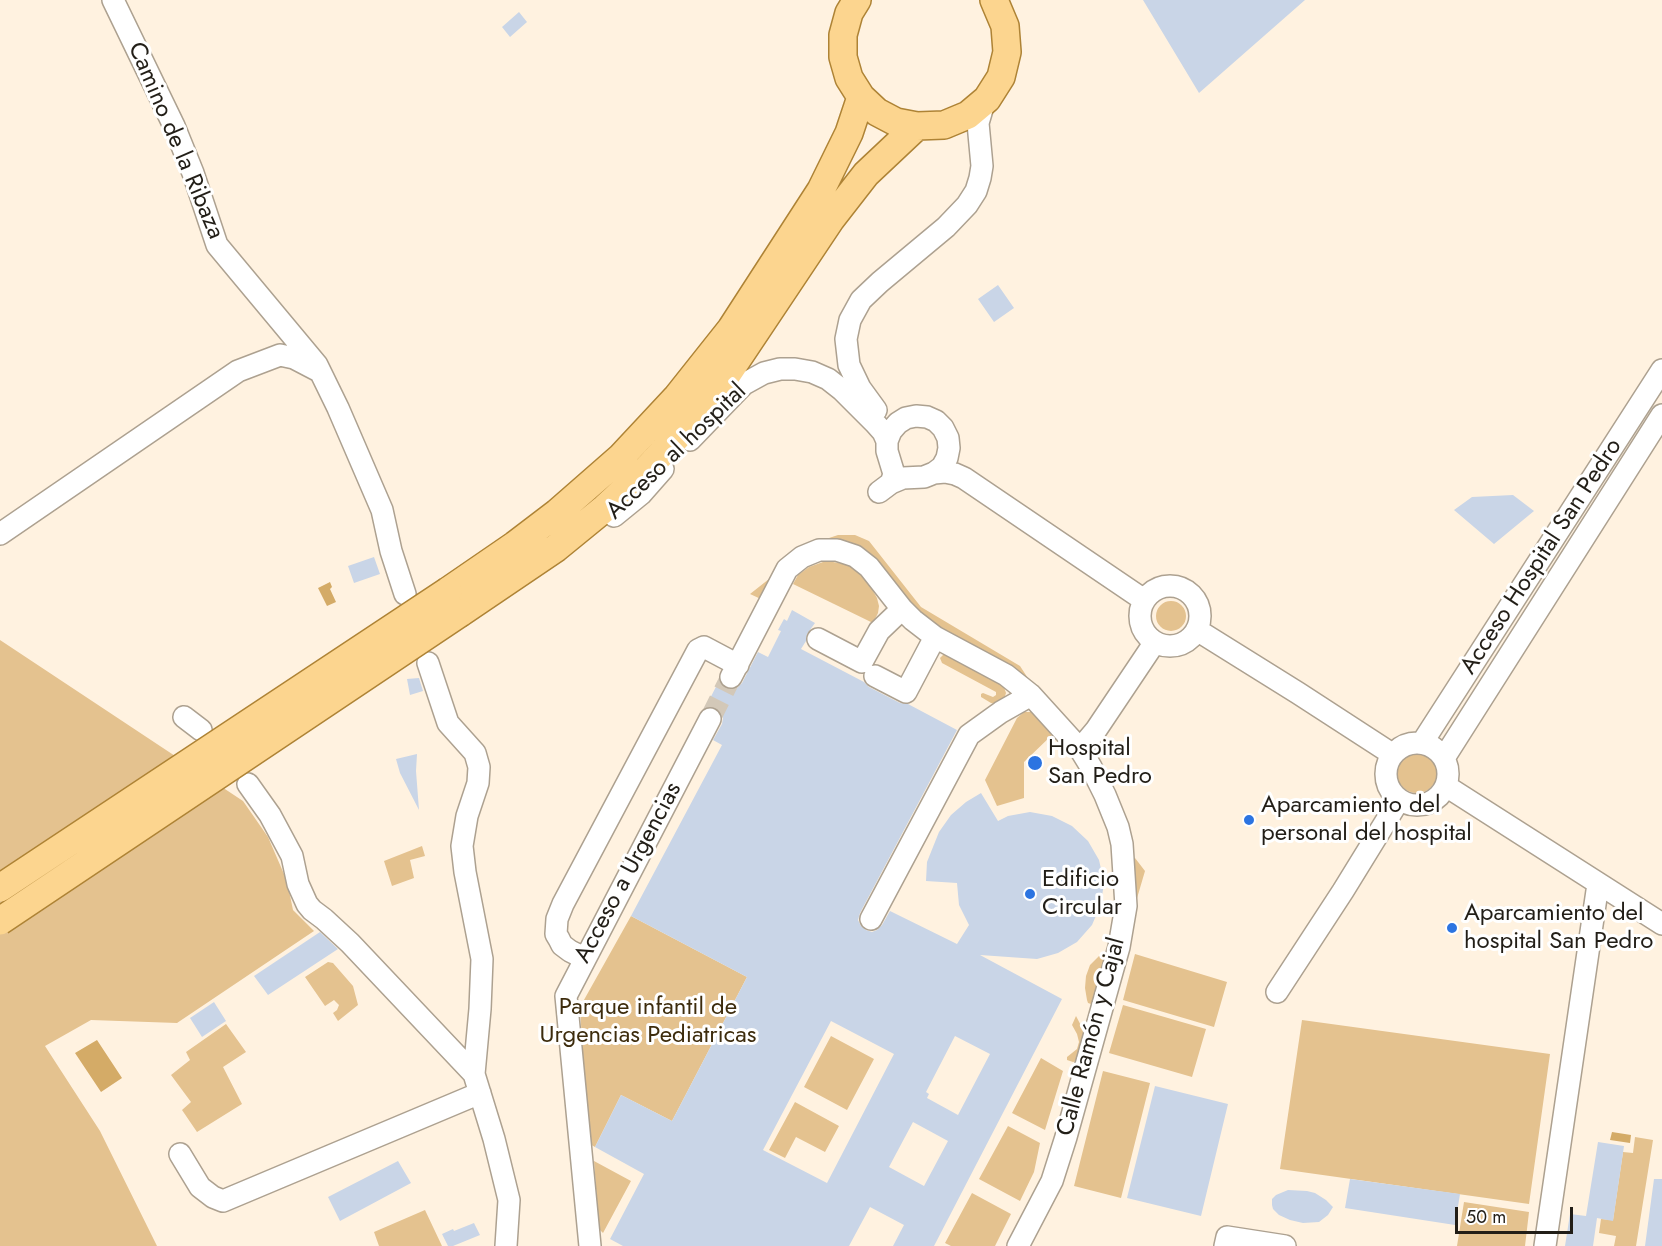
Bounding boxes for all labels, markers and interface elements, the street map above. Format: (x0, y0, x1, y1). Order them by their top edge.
street label: Camino de la Ribaza (121, 38, 229, 244)
street label: Acceso al hospital (601, 378, 753, 526)
street label: Acceso Hospital San Pedro (1455, 434, 1629, 680)
place label: Hospital San Pedro (1048, 735, 1152, 791)
marker: Hospital San Pedro (1026, 754, 1044, 772)
street label: Acceso a Urgencias (569, 778, 689, 968)
place label: Aparcamiento del personal del hospital (1261, 792, 1472, 848)
marker: Aparcamiento del personal del hospital (1242, 813, 1256, 827)
place label: Edificio Circular (1042, 866, 1122, 922)
marker: Edificio Circular (1023, 887, 1037, 901)
place label: Aparcamiento del hospital San Pedro (1464, 900, 1653, 956)
marker: Aparcamiento del hospital San Pedro (1445, 921, 1459, 935)
street label: Calle Ramón y Cajal (1052, 935, 1132, 1139)
park label: Parque infantil de Urgencias Pediatricas (540, 994, 756, 1050)
scale bar (1458, 1195, 1576, 1233)
text: 50 m (1466, 1204, 1506, 1230)

